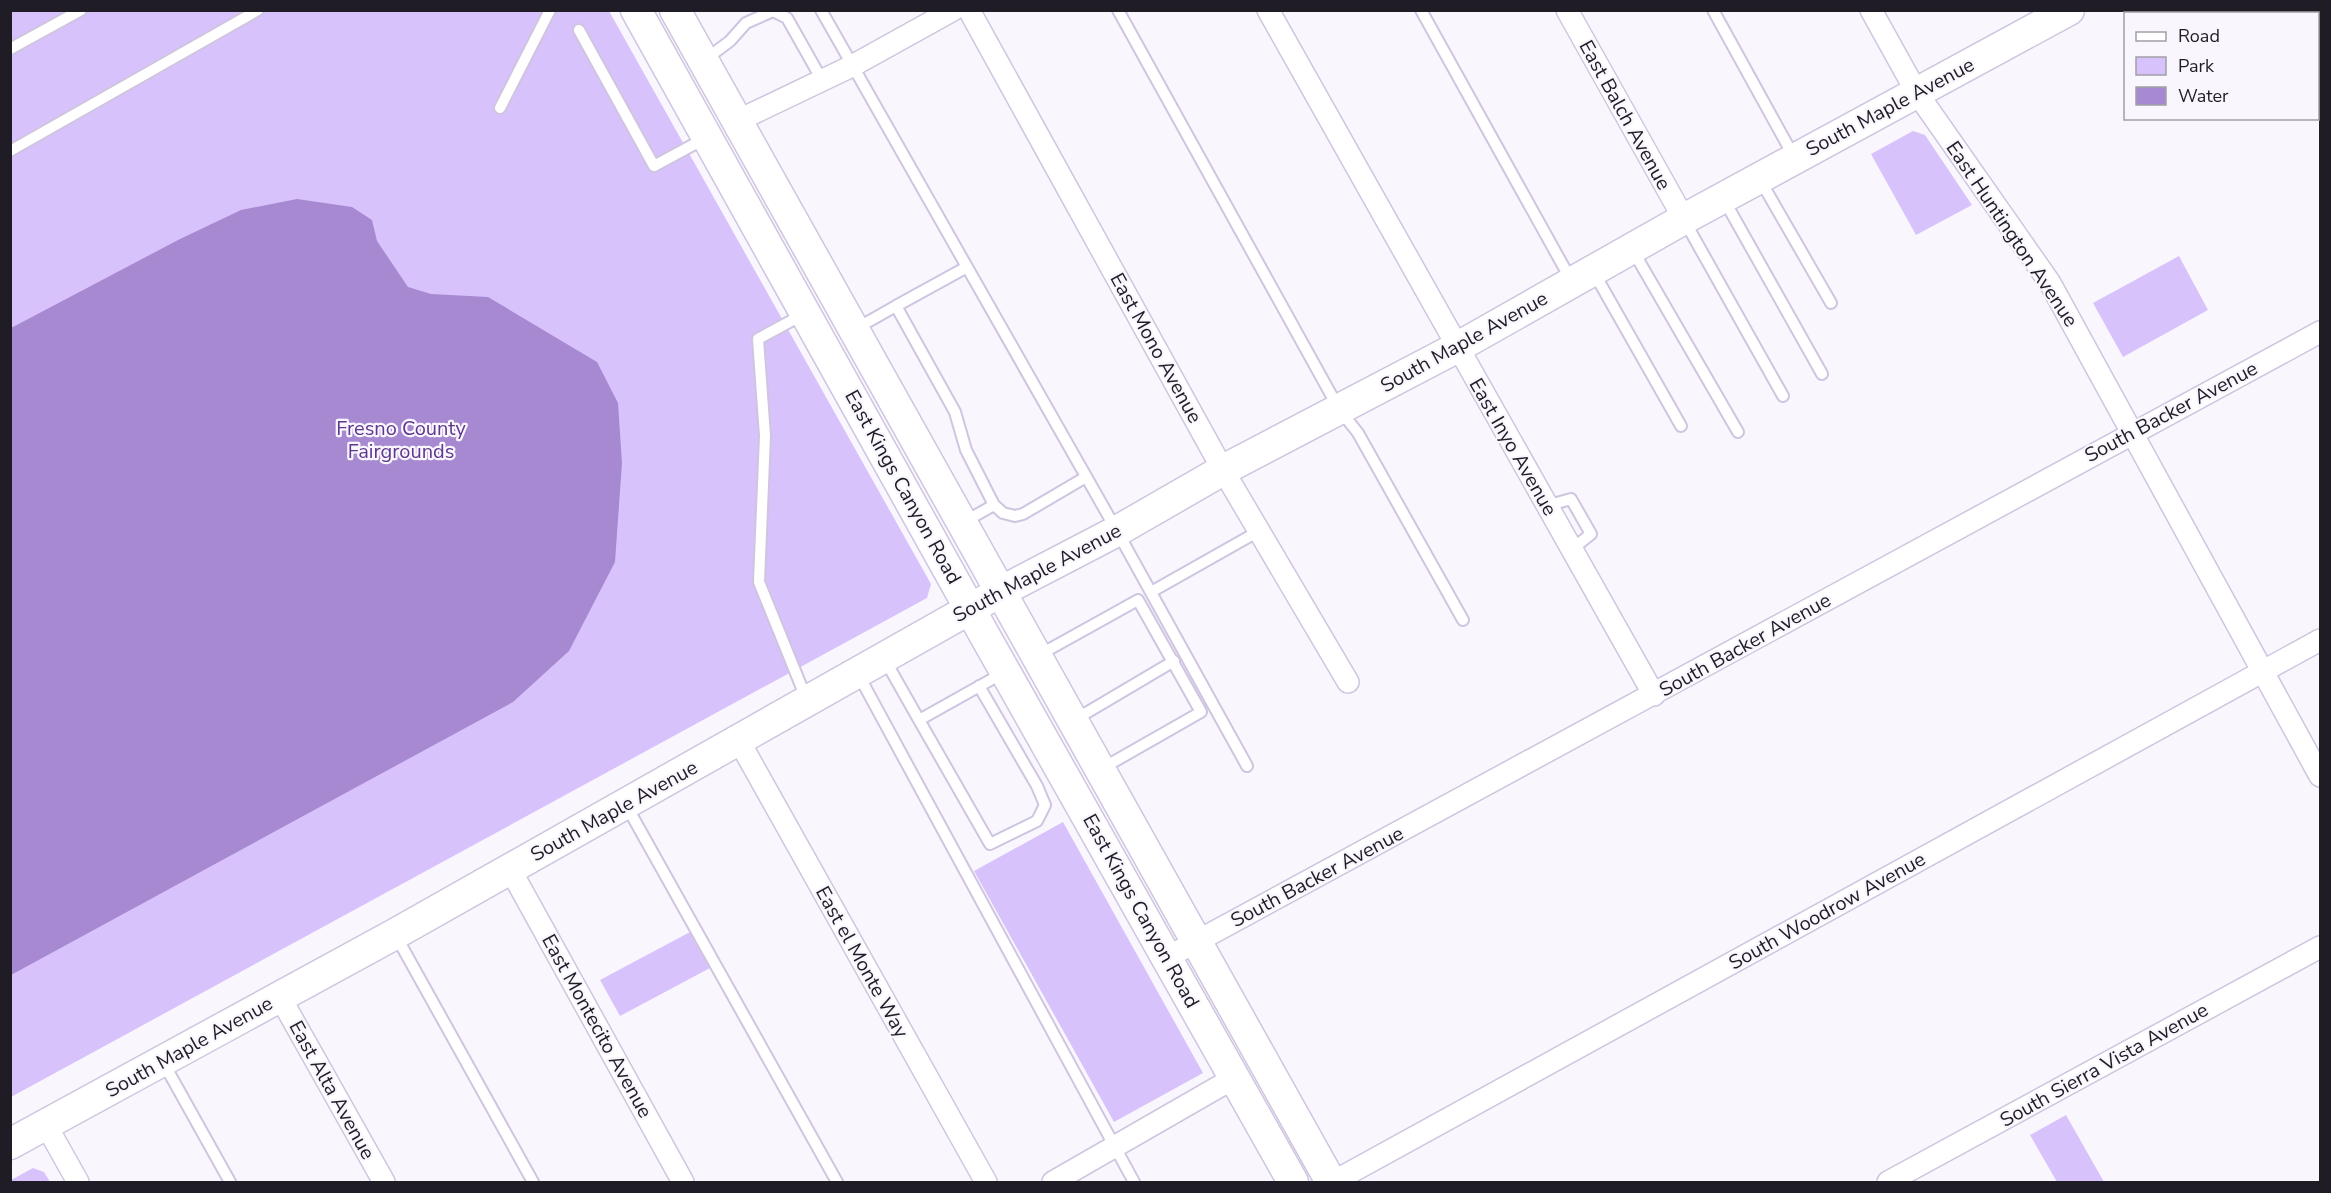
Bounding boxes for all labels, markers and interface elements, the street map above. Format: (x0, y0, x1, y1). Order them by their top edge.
legend (2124, 12, 2319, 120)
text: Road (2178, 24, 2220, 48)
street label: East Balch Avenue (1573, 35, 1677, 195)
street label: South Maple Avenue (1801, 51, 1979, 163)
text: Park (2178, 54, 2215, 78)
text: Water (2178, 84, 2229, 108)
street label: East Huntington Avenue (1940, 136, 2084, 332)
street label: East Mono Avenue (1104, 268, 1208, 428)
street label: South Maple Avenue (1376, 285, 1552, 399)
street label: South Backer Avenue (2080, 355, 2262, 469)
street label: East Inyo Avenue (1463, 373, 1563, 521)
street label: East Kings Canyon Road (838, 385, 968, 589)
park label: Fresno County Fairgrounds (336, 415, 466, 465)
street label: South Maple Avenue (948, 517, 1126, 629)
street label: South Backer Avenue (1654, 587, 1836, 703)
street label: South Maple Avenue (526, 754, 702, 868)
street label: East Kings Canyon Road (1076, 809, 1206, 1013)
street label: South Backer Avenue (1226, 820, 1408, 934)
street label: South Woodrow Avenue (1724, 846, 1930, 976)
street label: East el Monte Way (809, 881, 915, 1043)
street label: East Montecito Avenue (535, 929, 659, 1123)
street label: South Maple Avenue (101, 990, 277, 1104)
street label: South Sierra Vista Avenue (1995, 996, 2213, 1134)
street label: East Alta Avenue (283, 1016, 381, 1164)

